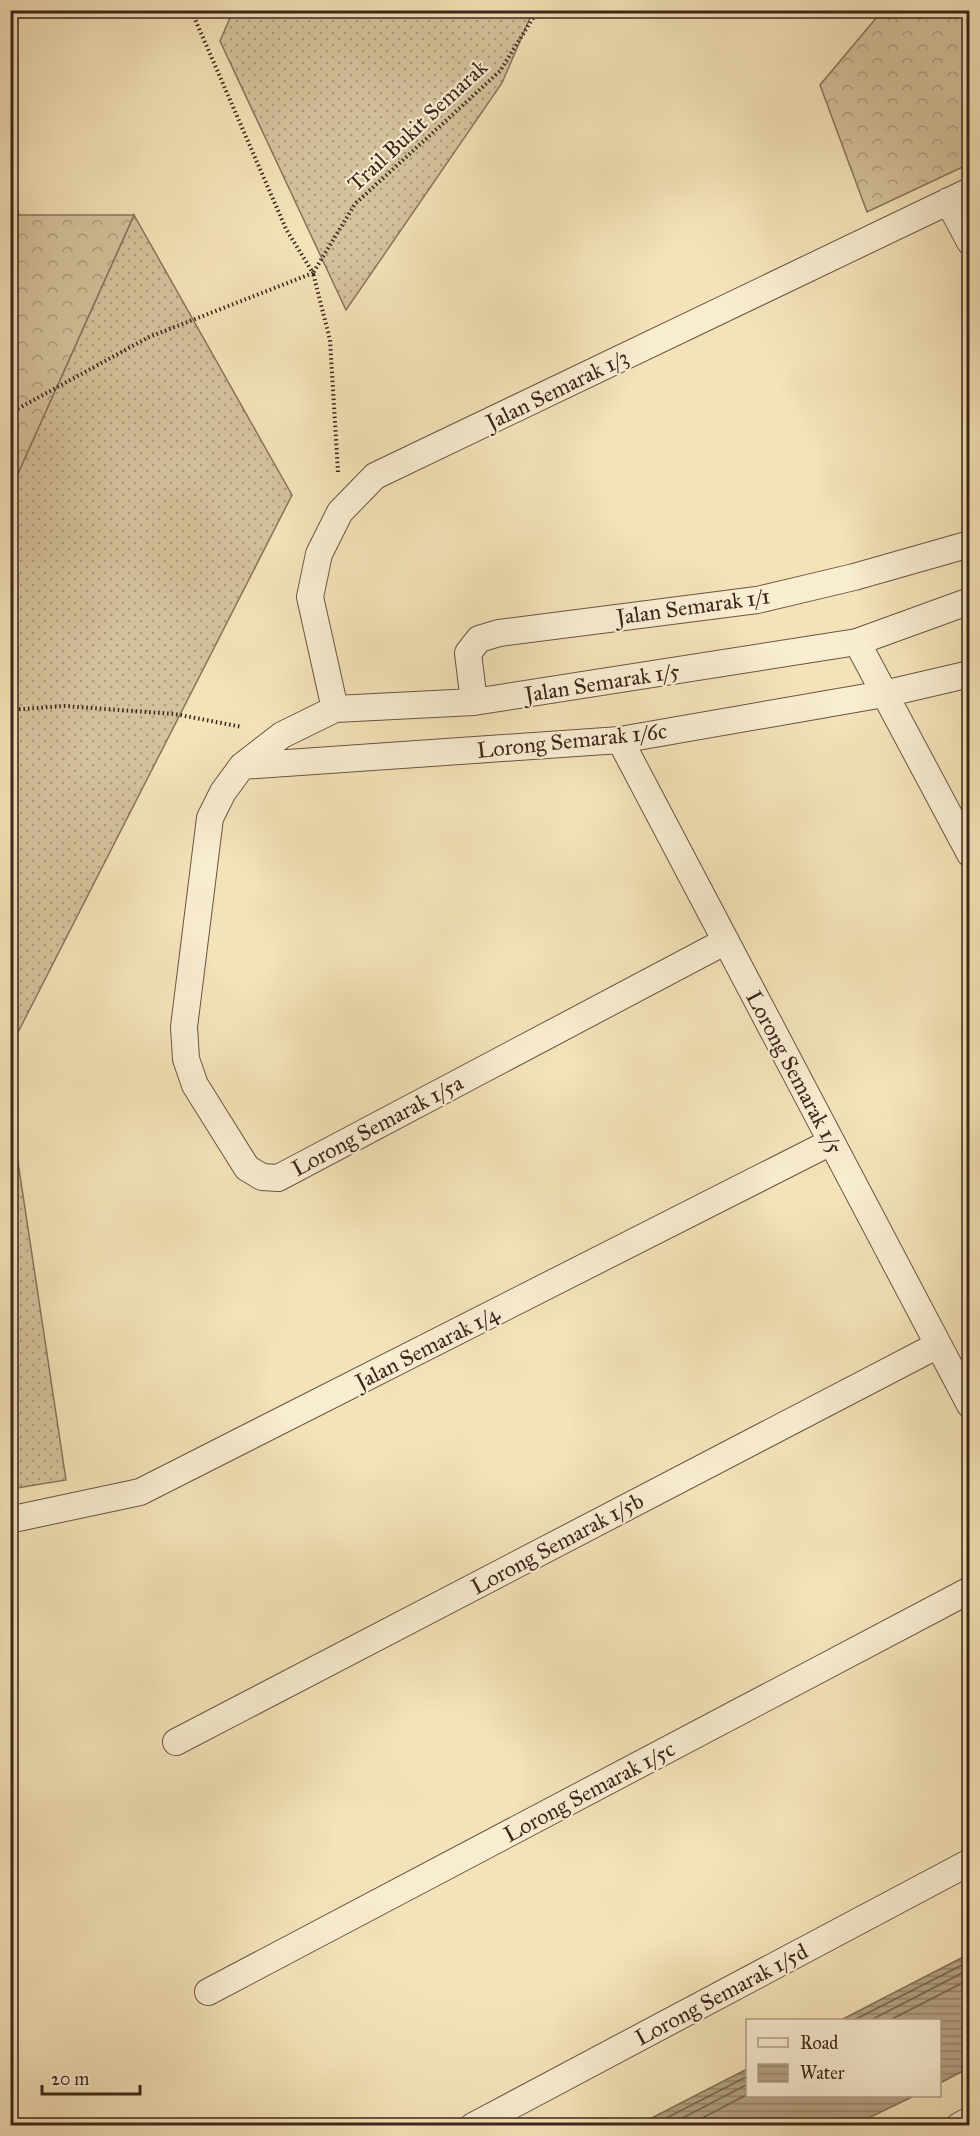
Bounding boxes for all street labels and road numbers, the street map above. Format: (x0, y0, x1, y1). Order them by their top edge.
street label: Trail Bukit Semarak (342, 53, 493, 197)
street label: Jalan Semarak 1/3 (480, 343, 633, 436)
street label: Jalan Semarak 1/1 (612, 582, 772, 631)
street label: Jalan Semarak 1/5 (521, 657, 681, 708)
street label: Lorong Semarak 1/6c (476, 717, 668, 764)
street label: Lorong Semarak 1/5 (740, 986, 849, 1158)
street label: Lorong Semarak 1/5a (287, 1069, 468, 1182)
street label: Jalan Semarak 1/4 (349, 1299, 504, 1396)
street label: Lorong Semarak 1/5b (466, 1487, 648, 1600)
street label: Lorong Semarak 1/5c (499, 1735, 679, 1848)
street label: Lorong Semarak 1/5d (630, 1938, 812, 2051)

